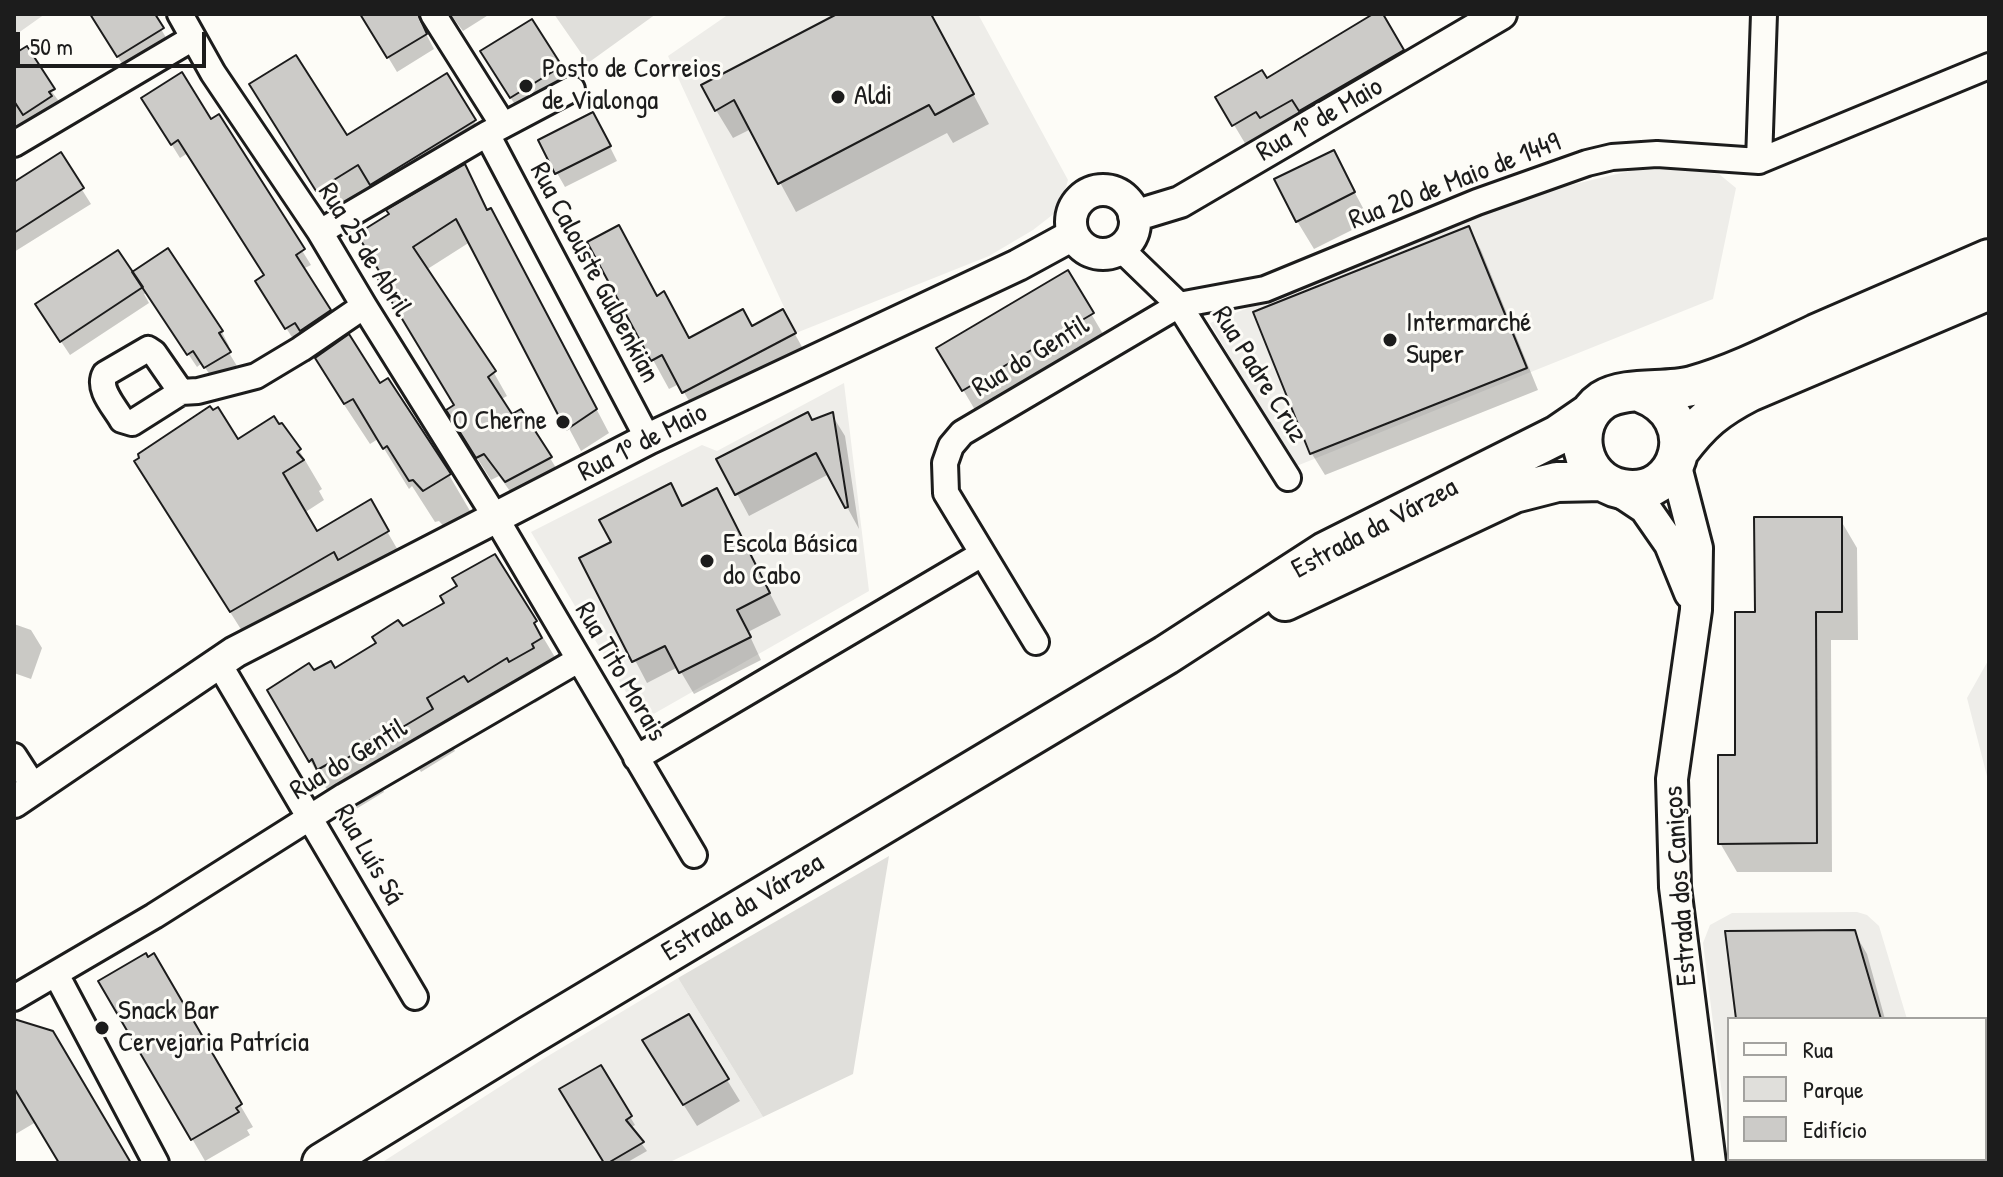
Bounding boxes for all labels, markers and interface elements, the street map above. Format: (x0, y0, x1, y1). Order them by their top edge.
scale bar (20, 16, 210, 66)
text: 50 m (30, 30, 73, 62)
place label: Posto de Correios de Vialonga (542, 53, 721, 119)
street label: Rua 1º de Maio (1251, 70, 1389, 170)
marker: Posto de Correios de Vialonga (517, 77, 535, 95)
place label: Aldi (854, 80, 892, 114)
marker: Aldi (829, 88, 847, 106)
street label: Rua 20 de Maio de 1449 (1345, 126, 1565, 238)
street label: Rua Calouste Gulbenkian (522, 157, 666, 389)
street label: Rua 25 de Abril (310, 177, 418, 323)
street label: Rua Padre Cruz (1204, 301, 1314, 449)
place label: Intermarché Super (1406, 307, 1531, 373)
street label: Rua do Gentil (966, 309, 1096, 405)
marker: Intermarché Super (1381, 331, 1399, 349)
street label: Rua 1º de Maio (573, 396, 713, 490)
place label: O Cherne (452, 405, 547, 439)
marker: O Cherne (554, 413, 572, 431)
street label: Estrada da Várzea (1286, 471, 1464, 587)
place label: Escola Básica do Cabo (723, 528, 857, 594)
marker: Escola Básica do Cabo (698, 552, 716, 570)
street label: Rua Tito Morais (567, 597, 673, 747)
street label: Rua do Gentil (284, 712, 414, 808)
street label: Estrada dos Caniços (1657, 785, 1705, 987)
street label: Rua Luís Sá (326, 799, 410, 911)
street label: Estrada da Várzea (656, 847, 830, 969)
place label: Snack Bar Cervejaria Patrícia (118, 995, 309, 1061)
legend (1727, 1017, 1987, 1161)
marker: Snack Bar Cervejaria Patrícia (93, 1019, 111, 1037)
text: Rua (1803, 1033, 1833, 1065)
text: Parque (1803, 1073, 1863, 1105)
text: Edifício (1803, 1113, 1867, 1145)

